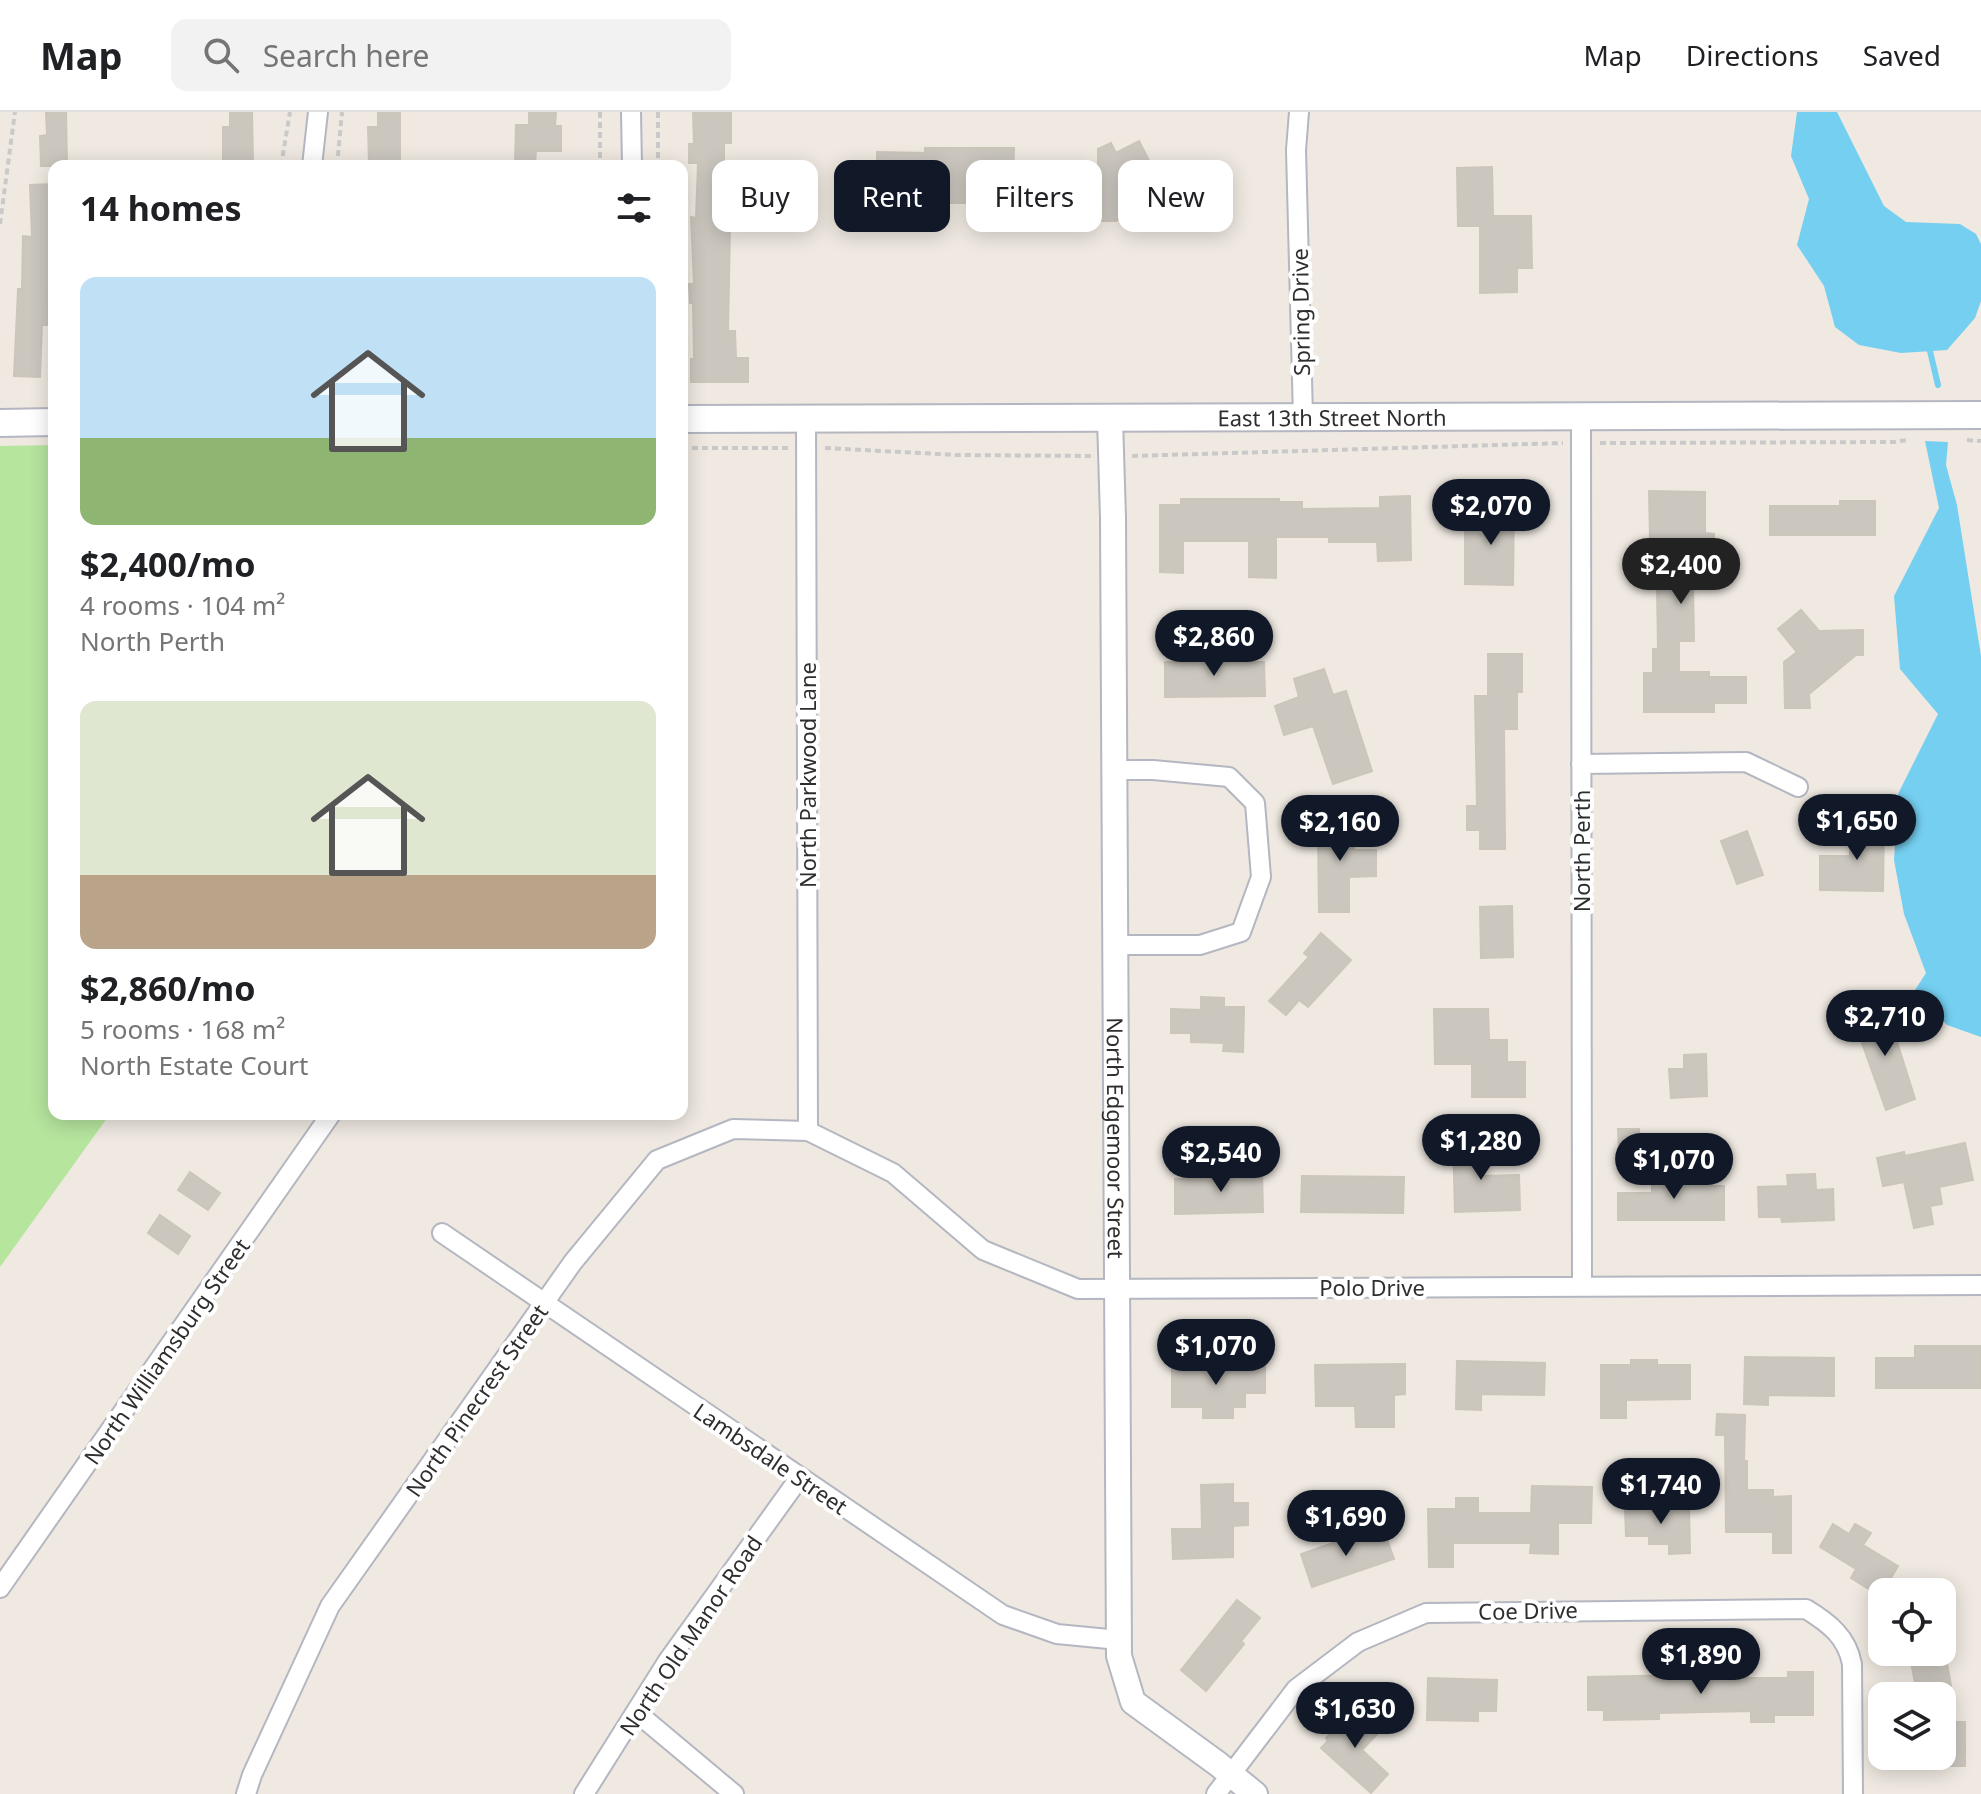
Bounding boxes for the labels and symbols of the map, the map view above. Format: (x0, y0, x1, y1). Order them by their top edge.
street label: Spring Drive (1284, 248, 1316, 376)
street label: East 13th Street North (1217, 402, 1447, 432)
pin: $2,070 (1426, 479, 1556, 547)
pin: $2,400 (1616, 538, 1746, 606)
pin: $2,860 (1149, 610, 1279, 678)
street label: North Parkwood Lane (792, 662, 822, 888)
street label: North Perth (1566, 790, 1596, 912)
pin: $1,650 (1792, 794, 1922, 862)
pin: $2,160 (1275, 795, 1405, 863)
pin: $2,710 (1820, 990, 1950, 1058)
street label: North Edgemoor Street (1101, 1017, 1132, 1259)
pin: $1,280 (1416, 1114, 1546, 1182)
pin: $2,540 (1156, 1126, 1286, 1194)
pin: $1,070 (1609, 1133, 1739, 1201)
street label: North Williamsburg Street (76, 1232, 256, 1470)
street label: Polo Drive (1319, 1272, 1425, 1302)
street label: North Pinecrest Street (398, 1298, 554, 1502)
pin: $1,070 (1151, 1319, 1281, 1387)
street label: Lambsdale Street (688, 1395, 854, 1521)
pin: $1,740 (1596, 1458, 1726, 1526)
pin: $1,690 (1281, 1490, 1411, 1558)
street label: North Old Manor Road (612, 1529, 768, 1741)
street label: Coe Drive (1478, 1594, 1578, 1626)
pin: $1,890 (1636, 1628, 1766, 1696)
pin: $1,630 (1290, 1682, 1420, 1750)

